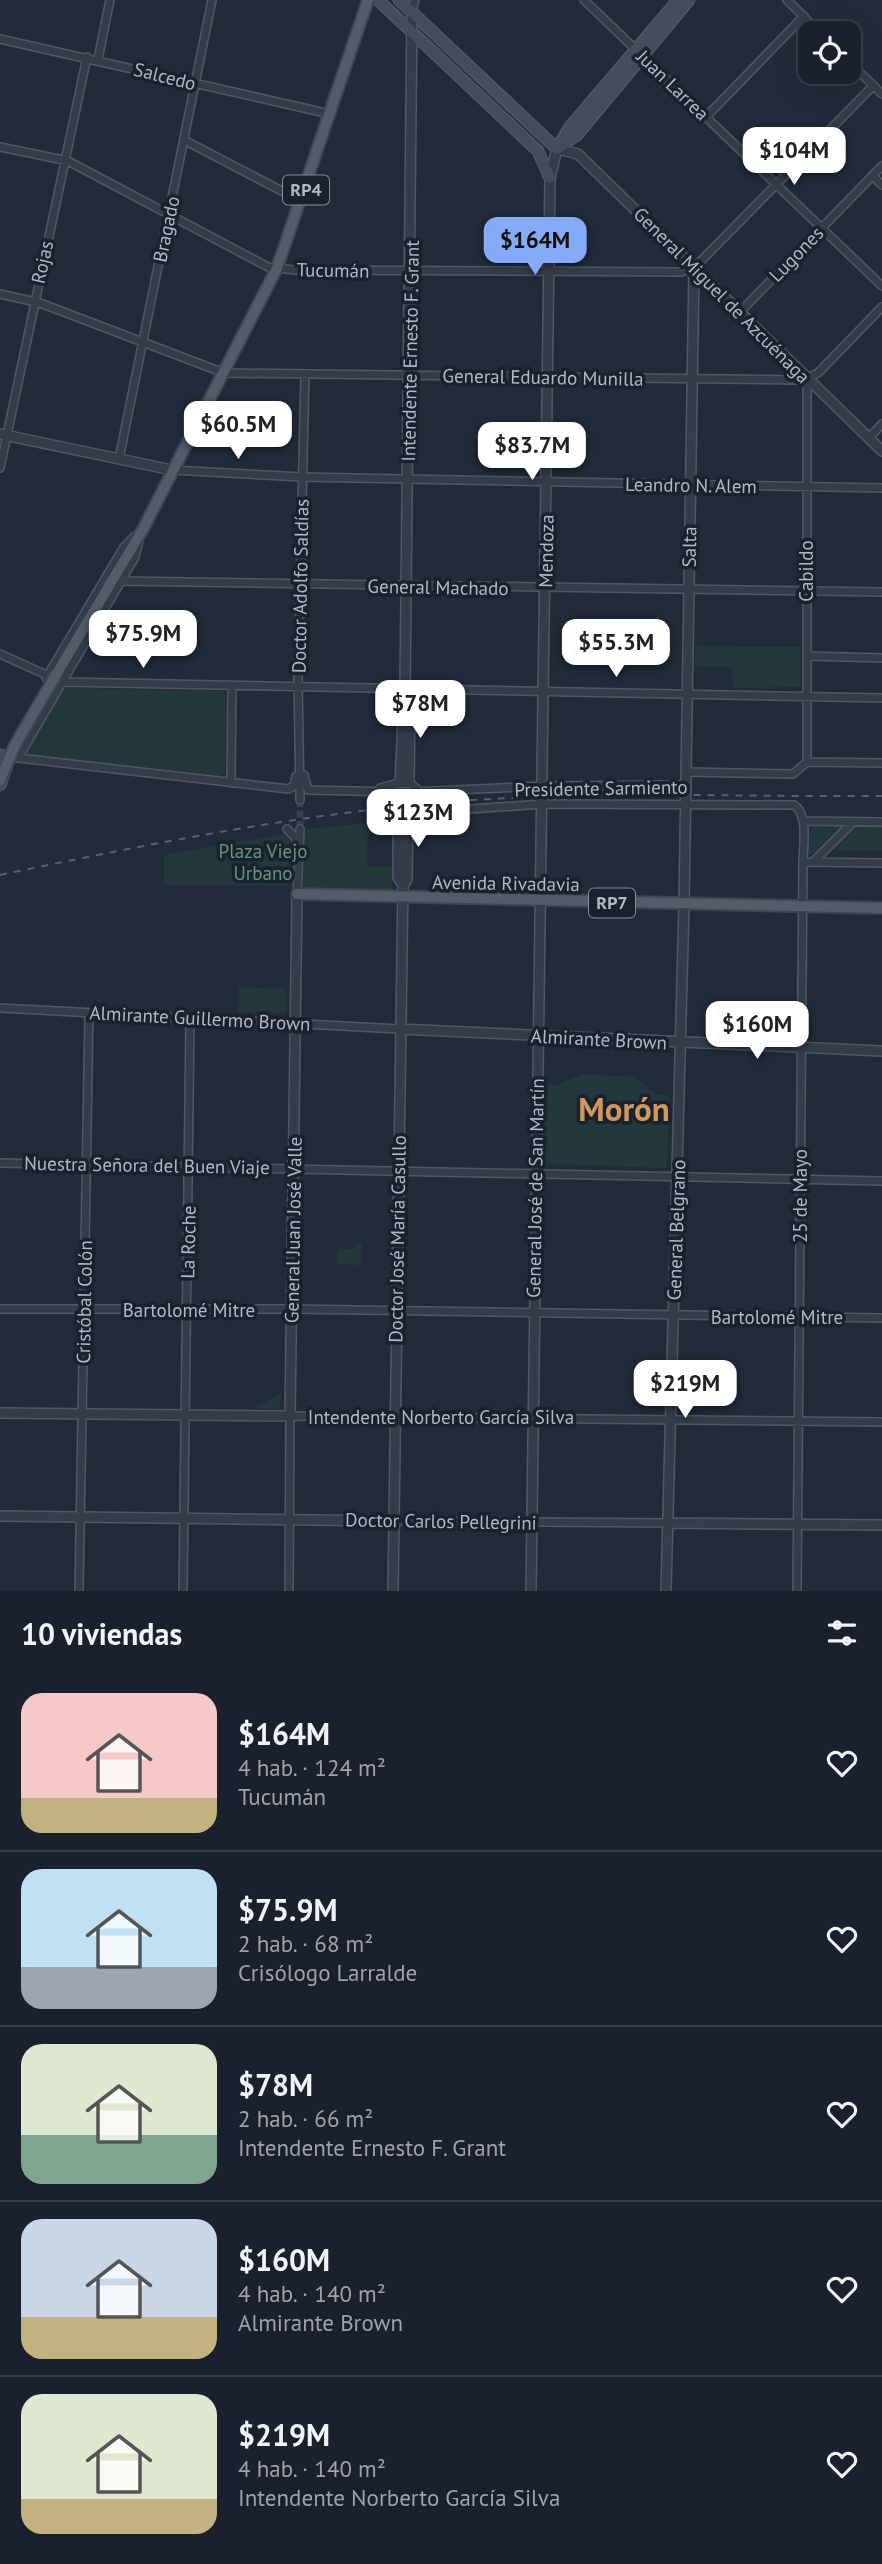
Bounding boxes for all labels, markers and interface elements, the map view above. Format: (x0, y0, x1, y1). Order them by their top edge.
map controls (798, 21, 861, 84)
button: locate (798, 21, 861, 84)
street label: Juan Larrea (631, 44, 714, 125)
street label: Salcedo (131, 57, 199, 95)
pin: $104M (745, 128, 843, 187)
text: $104M (759, 135, 829, 164)
road number: RP4 (283, 176, 329, 204)
street label: Bragado (147, 194, 185, 264)
street label: General Miguel de Azcuénaga (629, 202, 815, 388)
pin: $164M (486, 218, 584, 277)
street label: Lugones (764, 221, 828, 287)
text: $164M (500, 225, 570, 254)
street label: Rojas (26, 238, 58, 286)
street label: Intendente Ernesto F. Grant (396, 240, 424, 462)
street label: Tucumán (296, 257, 370, 283)
street label: General Eduardo Munilla (442, 363, 644, 391)
pin: $60.5M (181, 402, 295, 461)
text: $60.5M (200, 409, 276, 438)
pin: $83.7M (475, 422, 589, 482)
text: $83.7M (494, 430, 570, 459)
street label: Leandro N. Alem (625, 472, 757, 498)
street label: Doctor Adolfo Saldías (286, 499, 314, 673)
street label: Mendoza (533, 514, 559, 588)
street label: Salta (677, 526, 701, 568)
street label: Cabildo (794, 540, 818, 602)
street label: General Machado (367, 574, 509, 600)
pin: $75.9M (86, 610, 200, 670)
text: $75.9M (105, 618, 181, 647)
pin: $55.3M (559, 620, 673, 679)
text: $55.3M (578, 627, 654, 656)
pin: $78M (379, 680, 461, 740)
text: $78M (391, 688, 449, 717)
street label: Presidente Sarmiento (514, 774, 688, 802)
pin: $123M (369, 790, 467, 849)
text: $123M (383, 797, 453, 826)
park label: Plaza Viejo Urbano (219, 839, 307, 885)
street label: Avenida Rivadavia (432, 870, 580, 896)
road number: RP7 (589, 888, 635, 918)
street label: Almirante Guillermo Brown (89, 1000, 311, 1036)
pin: $160M (708, 1002, 806, 1061)
text: $160M (722, 1009, 792, 1038)
street label: Almirante Brown (530, 1023, 668, 1055)
street label: General José de San Martín (521, 1078, 549, 1298)
district label: Morón (578, 1087, 670, 1130)
street label: Doctor José María Casullo (383, 1135, 411, 1343)
street label: General Juan José Valle (279, 1137, 307, 1323)
street label: 25 de Mayo (788, 1149, 812, 1243)
street label: Nuestra Señora del Buen Viaje (24, 1151, 270, 1179)
street label: General Belgrano (662, 1159, 690, 1301)
street label: La Roche (175, 1205, 201, 1279)
street label: Cristóbal Colón (71, 1240, 97, 1364)
street label: Bartolomé Mitre (123, 1298, 255, 1322)
street label: Bartolomé Mitre (711, 1305, 843, 1329)
pin: $219M (636, 1360, 734, 1420)
text: $219M (650, 1368, 720, 1397)
street label: Intendente Norberto García Silva (308, 1405, 574, 1429)
street label: Doctor Carlos Pellegrini (345, 1507, 537, 1535)
text: 10 viviendas (21, 1614, 182, 1653)
icon: filters (823, 1614, 861, 1652)
text: $164M (238, 1714, 330, 1753)
icon: home (77, 1721, 161, 1805)
icon: heart (823, 1744, 861, 1782)
text: 4 hab. · 124 m² (238, 1753, 386, 1782)
text: Tucumán (238, 1782, 326, 1811)
text: $75.9M (238, 1890, 337, 1929)
icon: home (77, 1897, 161, 1981)
icon: heart (823, 1920, 861, 1958)
text: 2 hab. · 68 m² (238, 1929, 373, 1958)
text: Crisólogo Larralde (238, 1958, 417, 1987)
text: $78M (238, 2065, 313, 2104)
icon: home (77, 2072, 161, 2156)
icon: heart (823, 2095, 861, 2133)
text: 2 hab. · 66 m² (238, 2104, 373, 2133)
text: Intendente Ernesto F. Grant (238, 2133, 506, 2162)
text: $160M (238, 2240, 330, 2279)
icon: home (77, 2247, 161, 2331)
icon: heart (823, 2270, 861, 2308)
text: 4 hab. · 140 m² (238, 2279, 386, 2308)
text: Almirante Brown (238, 2308, 403, 2337)
text: $219M (238, 2415, 330, 2454)
icon: home (77, 2422, 161, 2506)
icon: heart (823, 2445, 861, 2483)
text: 4 hab. · 140 m² (238, 2454, 386, 2483)
text: Intendente Norberto García Silva (238, 2483, 560, 2512)

